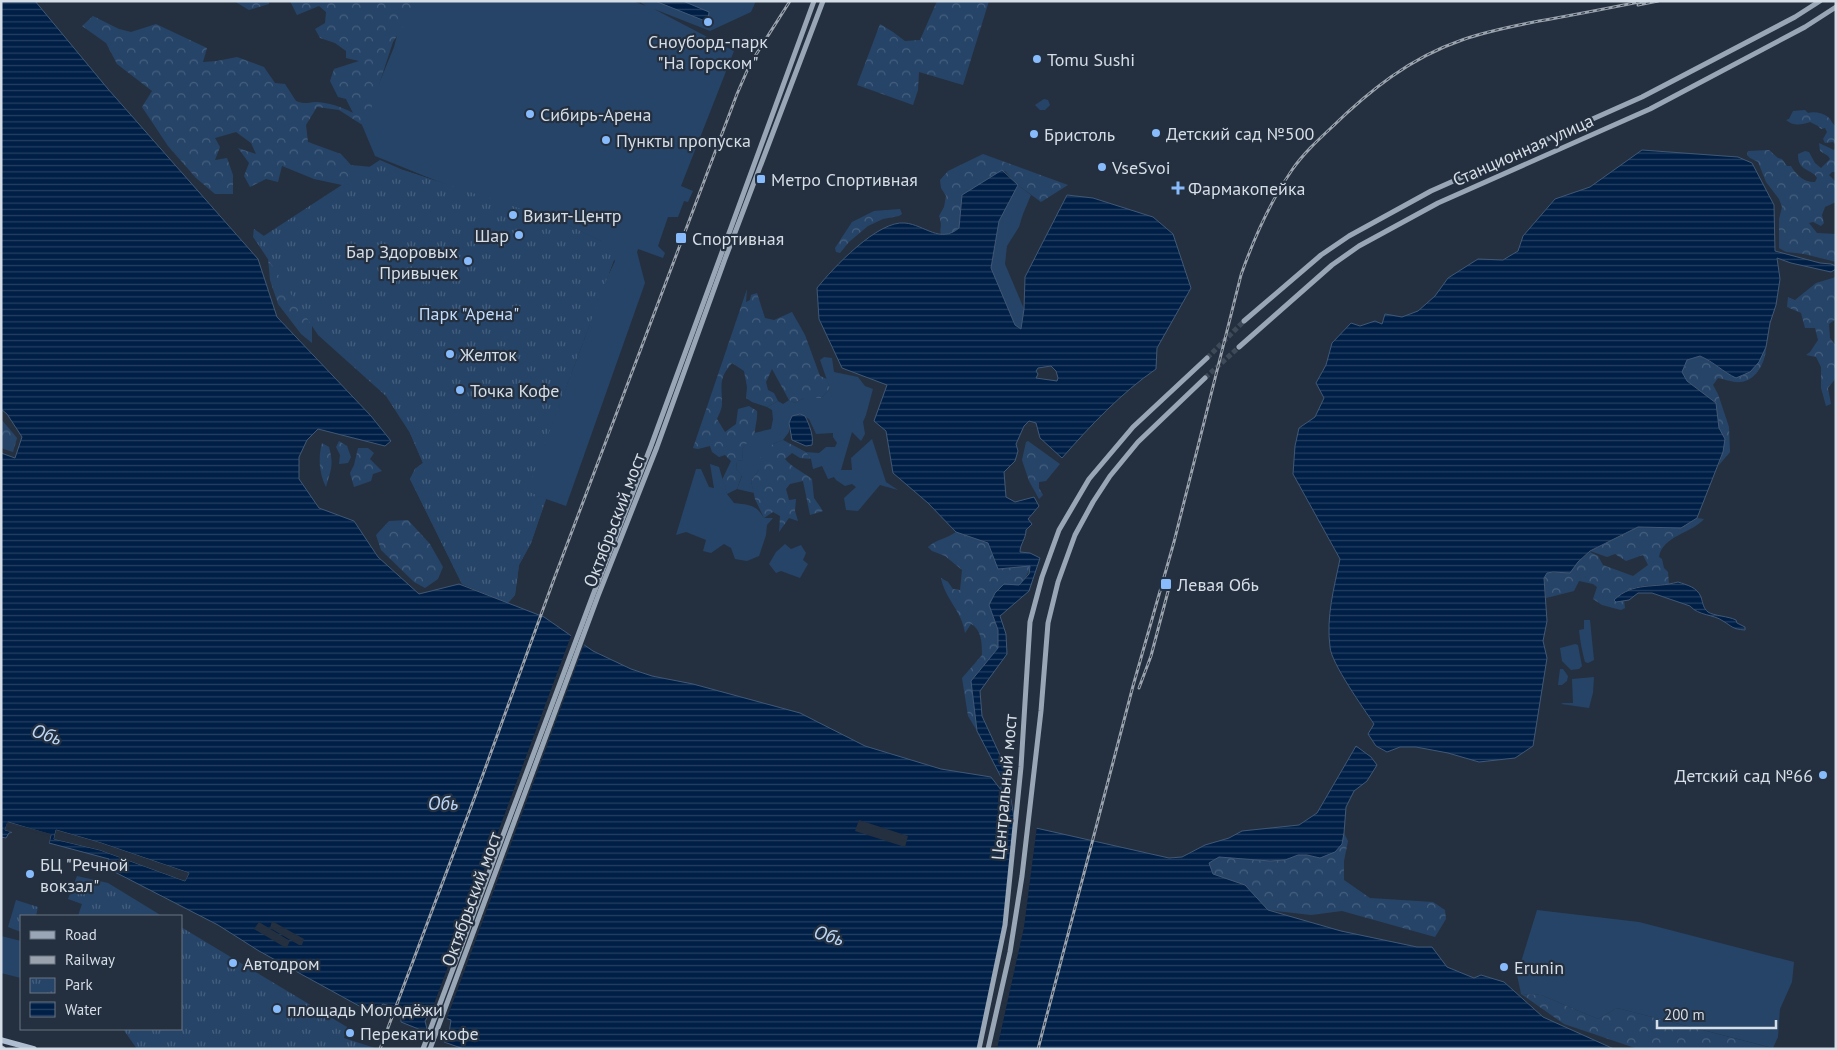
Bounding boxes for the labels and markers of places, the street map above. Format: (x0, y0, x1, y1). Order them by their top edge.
marker: Сноуборд-парк "На Горском" (702, 16, 714, 28)
place label: Сноуборд-парк "На Горском" (648, 30, 768, 74)
place label: Tomu Sushi (1047, 48, 1135, 71)
marker: Tomu Sushi (1031, 53, 1043, 65)
place label: Сибирь-Арена (540, 103, 652, 126)
marker: Сибирь-Арена (524, 108, 536, 120)
place label: Детский сад №500 (1166, 122, 1314, 145)
place label: Бристоль (1044, 123, 1115, 146)
marker: Детский сад №500 (1150, 127, 1162, 139)
marker: Бристоль (1028, 128, 1040, 140)
place label: Пункты пропуска (616, 129, 751, 152)
marker: Пункты пропуска (600, 134, 612, 146)
place label: VseSvoi (1111, 156, 1171, 179)
marker: VseSvoi (1096, 161, 1108, 173)
place label: Метро Спортивная (771, 168, 918, 191)
marker: Метро Спортивная (755, 173, 767, 185)
place label: Фармакопейка (1188, 177, 1305, 200)
marker: Фармакопейка (1172, 182, 1184, 194)
place label: Визит-Центр (523, 204, 622, 227)
marker: Визит-Центр (507, 209, 519, 221)
place label: Шар (475, 224, 509, 247)
place label: Спортивная (692, 227, 784, 250)
marker: Шар (513, 229, 525, 241)
marker: Спортивная (674, 231, 688, 245)
place label: Бар Здоровых Привычек (346, 240, 458, 284)
marker: Бар Здоровых Привычек (462, 255, 474, 267)
place label: Желток (459, 343, 517, 366)
marker: Желток (444, 348, 456, 360)
place label: Точка Кофе (470, 379, 559, 402)
marker: Точка Кофе (454, 384, 466, 396)
place label: Левая Обь (1176, 573, 1259, 596)
marker: Левая Обь (1159, 577, 1173, 591)
place label: Детский сад №66 (1675, 764, 1813, 787)
marker: Детский сад №66 (1817, 769, 1829, 781)
place label: БЦ "Речной вокзал" (40, 853, 128, 897)
marker: БЦ "Речной вокзал" (24, 868, 36, 880)
place label: Автодром (243, 952, 320, 975)
place label: Erunin (1514, 956, 1564, 979)
marker: Автодром (227, 957, 239, 969)
marker: Erunin (1498, 961, 1510, 973)
place label: площадь Молодёжи (287, 998, 443, 1021)
marker: площадь Молодёжи (271, 1003, 283, 1015)
place label: Перекати кофе (360, 1022, 479, 1045)
marker: Перекати кофе (344, 1027, 356, 1039)

